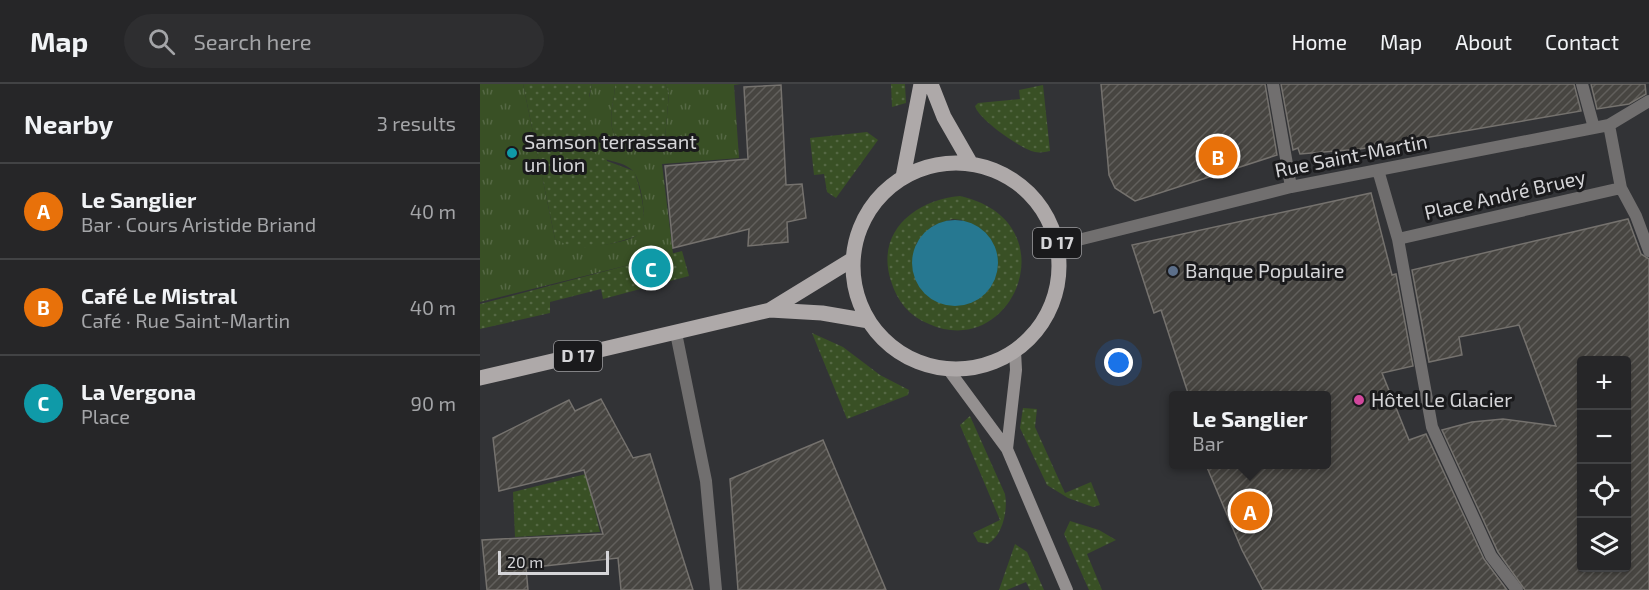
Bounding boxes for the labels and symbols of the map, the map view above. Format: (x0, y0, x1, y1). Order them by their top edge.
street label: Rue Saint-Martin (1272, 128, 1429, 182)
place label: Samson terrassant un lion (524, 129, 697, 176)
pin: B (1198, 134, 1238, 178)
marker: Samson terrassant un lion (505, 146, 519, 160)
street label: Place André Bruey (1422, 164, 1588, 224)
road number: D 17 (1033, 228, 1081, 258)
pin: C (632, 246, 670, 291)
place label: Banque Populaire (1185, 258, 1344, 282)
marker: Banque Populaire (1166, 264, 1180, 278)
road number: D 17 (554, 341, 602, 371)
your location (1104, 348, 1133, 377)
place label: Hôtel Le Glacier (1371, 387, 1512, 411)
marker: Hôtel Le Glacier (1352, 393, 1366, 407)
pin: A (1230, 488, 1270, 534)
scale bar (498, 548, 609, 576)

